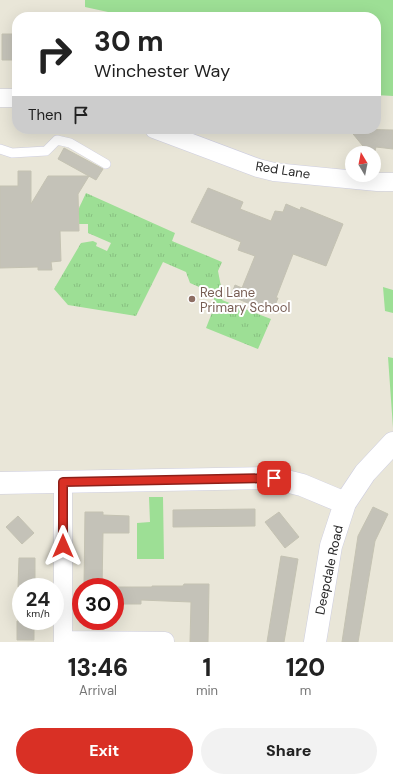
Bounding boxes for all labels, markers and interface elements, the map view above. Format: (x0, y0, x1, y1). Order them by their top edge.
text: 30 m (94, 23, 164, 60)
icon: right (28, 28, 80, 80)
text: Winchester Way (94, 59, 230, 83)
icon: arrive (70, 104, 92, 126)
text: Then (28, 105, 62, 125)
north arrow (345, 146, 381, 182)
map controls (345, 146, 381, 182)
street label: Red Lane (254, 157, 312, 183)
place label: Red Lane Primary School (200, 284, 290, 316)
marker: Red Lane Primary School (187, 294, 197, 304)
pin (257, 461, 291, 495)
icon: arrive (263, 467, 285, 489)
street label: Deepdale Road (311, 524, 347, 616)
position arrow (42, 525, 84, 567)
speed limit sign: 30 (72, 578, 124, 630)
text: 24 (26, 586, 50, 612)
text: km/h (26, 607, 50, 620)
text: 13:46 (68, 652, 128, 683)
text: 1 (203, 652, 211, 683)
text: 120 (286, 652, 325, 683)
text: Arrival (79, 682, 117, 699)
text: min (196, 682, 218, 699)
text: m (300, 682, 311, 699)
button: Exit (16, 728, 193, 774)
button: Share (201, 728, 377, 774)

